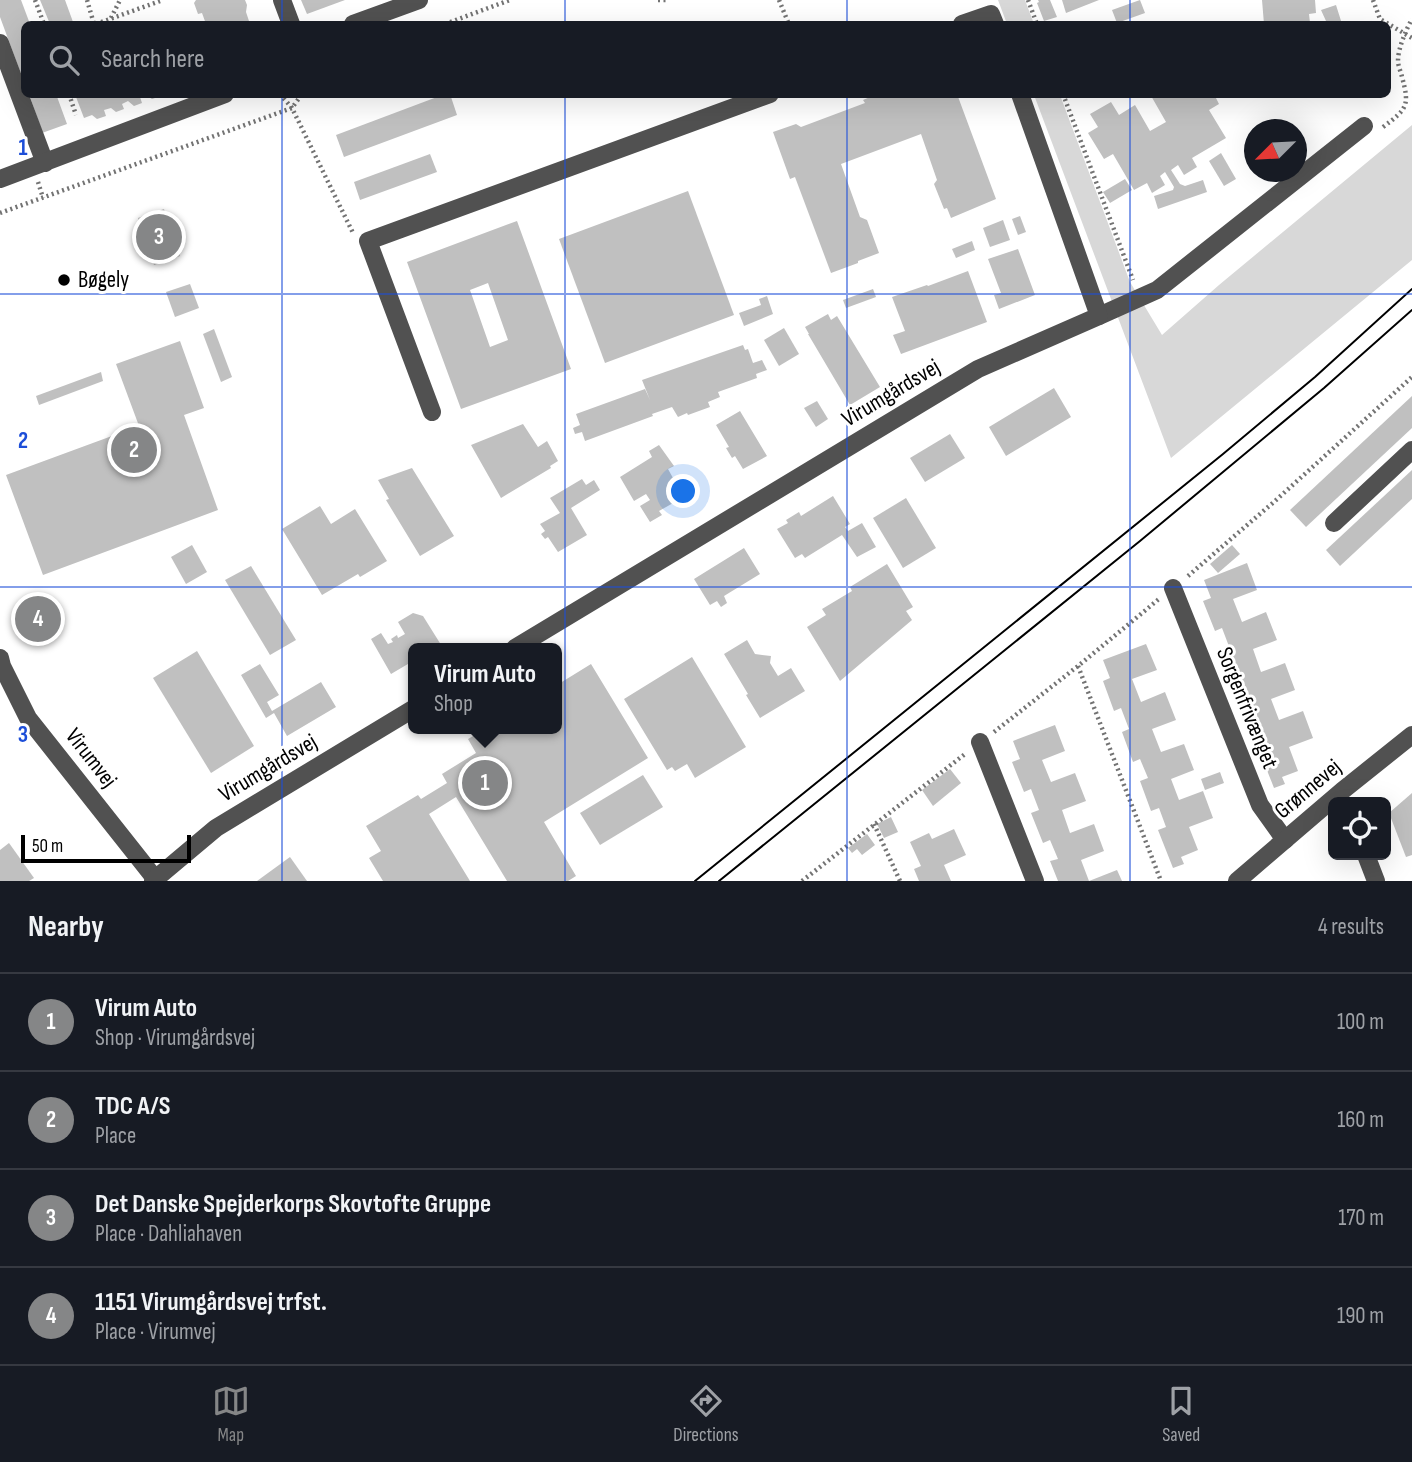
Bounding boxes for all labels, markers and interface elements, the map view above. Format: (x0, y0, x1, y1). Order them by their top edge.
search box (21, 21, 1391, 98)
icon: search (45, 41, 83, 79)
text: Search here (101, 44, 204, 75)
north arrow (1244, 119, 1307, 182)
text: 1 (18, 134, 28, 162)
pin: 3 (136, 211, 182, 263)
place label: Bøgely (78, 266, 129, 294)
marker: Bøgely (56, 272, 72, 288)
street label: Virumgårdsvej (837, 353, 945, 433)
pin: 2 (111, 424, 157, 476)
text: 2 (18, 427, 28, 455)
your location (666, 474, 700, 508)
pin: 4 (15, 593, 61, 645)
popup (408, 643, 562, 734)
street label: Sorgenfrivænget (1210, 643, 1284, 773)
text: Virum Auto (434, 659, 536, 690)
text: Shop (434, 690, 473, 718)
text: 3 (18, 721, 28, 749)
street label: Virumvej (59, 723, 123, 793)
street label: Virumgårdsvej (214, 728, 322, 808)
street label: Grønnevej (1269, 753, 1347, 825)
pin: 1 (462, 757, 508, 809)
map controls (1328, 797, 1391, 860)
button: locate (1328, 797, 1391, 860)
scale bar (21, 832, 191, 864)
text: 50 m (32, 835, 63, 858)
text: Nearby (28, 909, 104, 945)
text: 4 results (1318, 913, 1384, 941)
text: Virum Auto (95, 993, 197, 1024)
text: 1 (46, 1008, 56, 1036)
text: 100 m (1337, 1008, 1384, 1036)
text: Shop · Virumgårdsvej (95, 1024, 255, 1052)
text: TDC A/S (95, 1091, 171, 1122)
text: 2 (46, 1106, 56, 1134)
text: 160 m (1337, 1106, 1384, 1134)
text: Place (95, 1122, 136, 1150)
text: Det Danske Spejderkorps Skovtofte Gruppe (95, 1189, 491, 1220)
text: 3 (46, 1204, 56, 1232)
text: 170 m (1338, 1204, 1384, 1232)
text: Place · Dahliahaven (95, 1220, 242, 1248)
text: 1151 Virumgårdsvej trfst. (95, 1287, 327, 1318)
text: 4 (46, 1302, 56, 1330)
text: 190 m (1337, 1302, 1384, 1330)
text: Place · Virumvej (95, 1318, 216, 1346)
tab: Map (212, 1382, 250, 1447)
tab: Directions (673, 1382, 739, 1447)
tab: Saved (1162, 1382, 1200, 1447)

